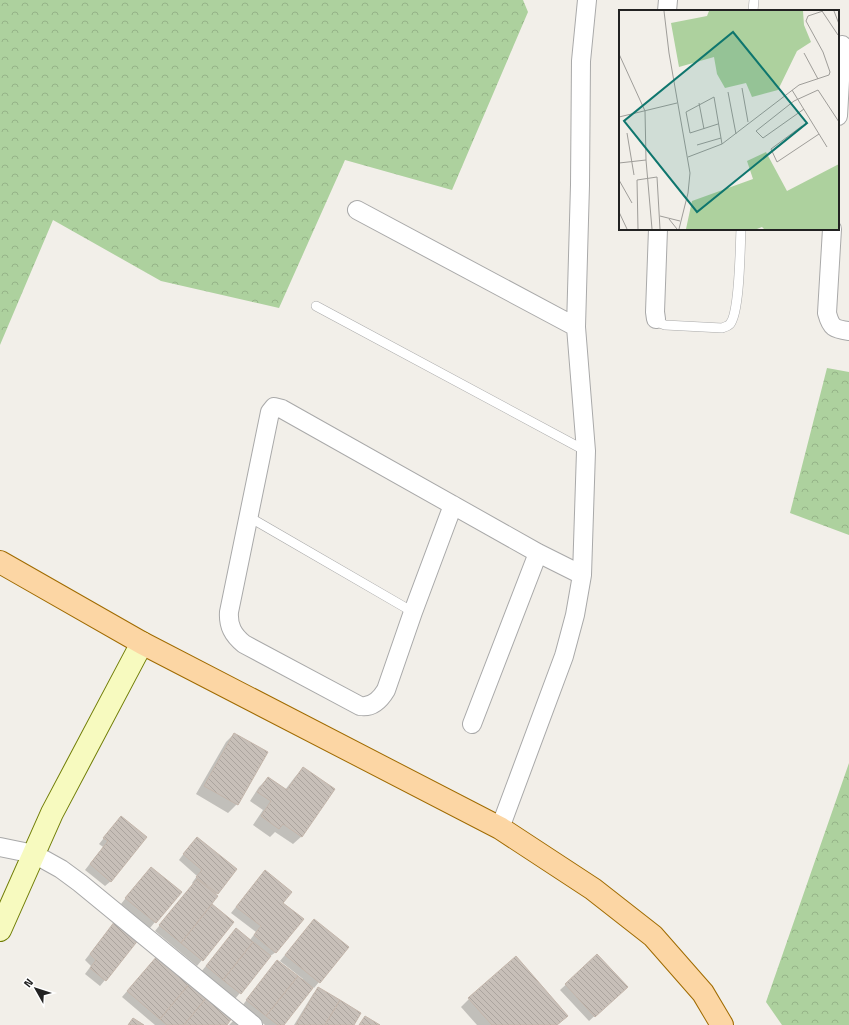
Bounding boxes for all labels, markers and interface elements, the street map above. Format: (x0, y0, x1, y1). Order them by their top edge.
inset map (619, 10, 839, 230)
north arrow (16, 969, 56, 1009)
text: N (20, 975, 37, 991)

